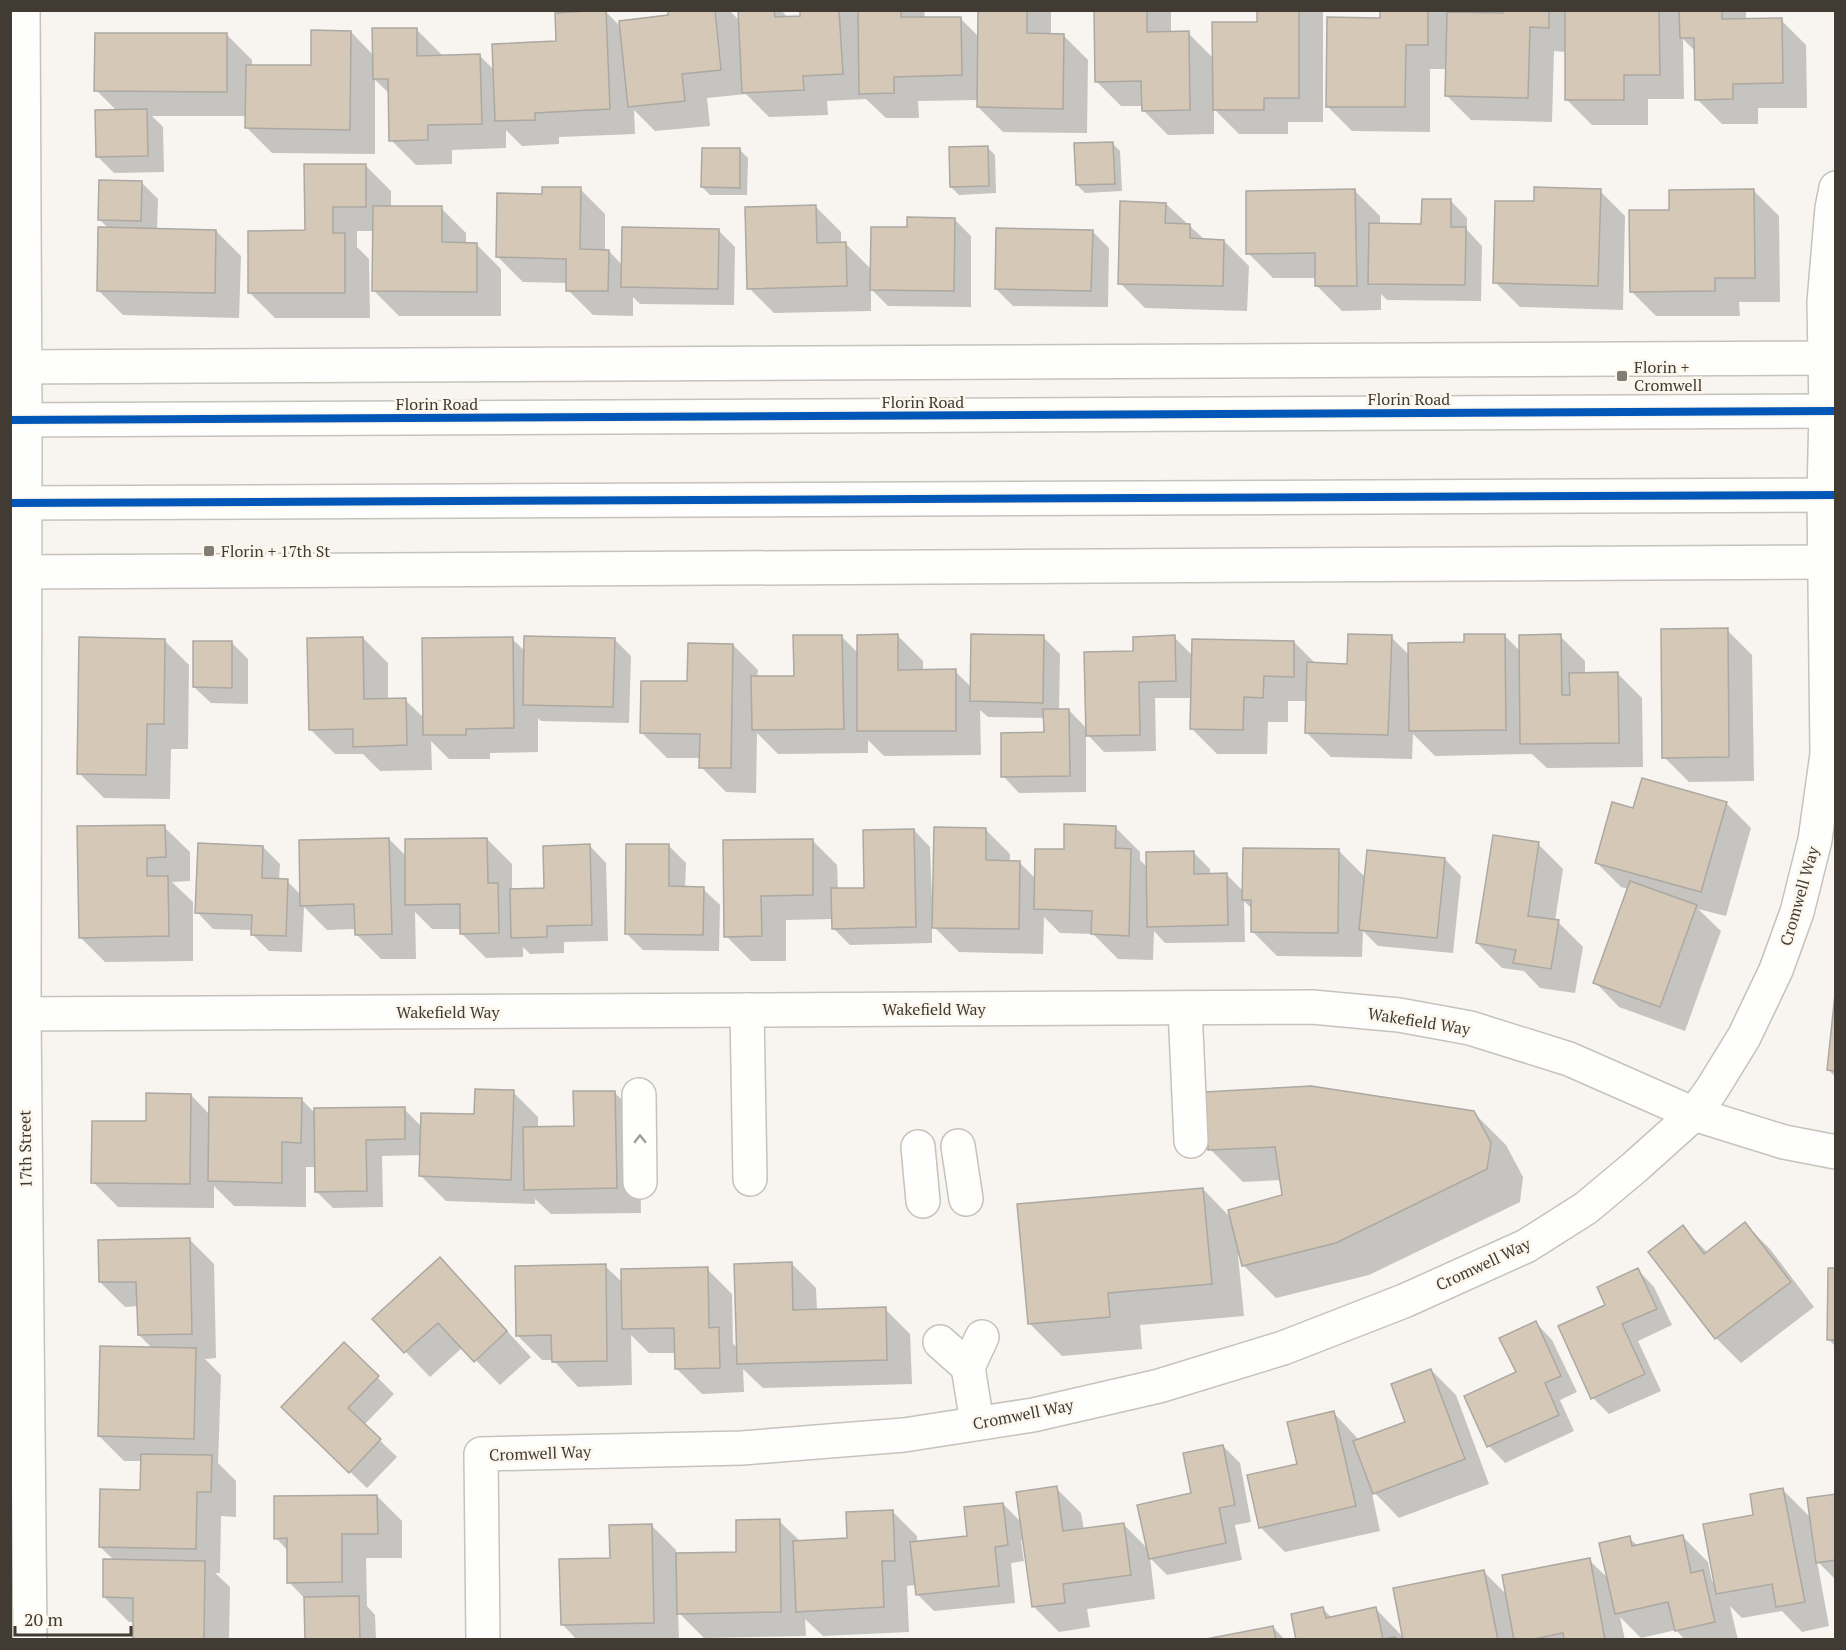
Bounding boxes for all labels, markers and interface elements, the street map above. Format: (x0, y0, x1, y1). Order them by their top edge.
place label: Florin + Cromwell (1634, 356, 1702, 396)
marker: Florin + Cromwell (1615, 369, 1629, 383)
street label: Florin Road (1368, 388, 1450, 410)
street label: Florin Road (882, 391, 964, 413)
street label: Florin Road (396, 393, 478, 415)
place label: Florin + 17th St (221, 540, 330, 562)
marker: Florin + 17th St (202, 544, 216, 558)
street label: Cromwell Way (1774, 843, 1824, 948)
street label: Wakefield Way (882, 998, 987, 1020)
street label: Wakefield Way (396, 1001, 501, 1023)
street label: Wakefield Way (1366, 1002, 1473, 1040)
street label: 17th Street (13, 1110, 37, 1188)
one-way arrow (634, 1134, 646, 1143)
street label: Cromwell Way (1432, 1232, 1535, 1296)
street label: Cromwell Way (971, 1393, 1076, 1435)
street label: Cromwell Way (489, 1440, 592, 1466)
scale bar (15, 1599, 130, 1637)
text: 20 m (24, 1607, 64, 1631)

